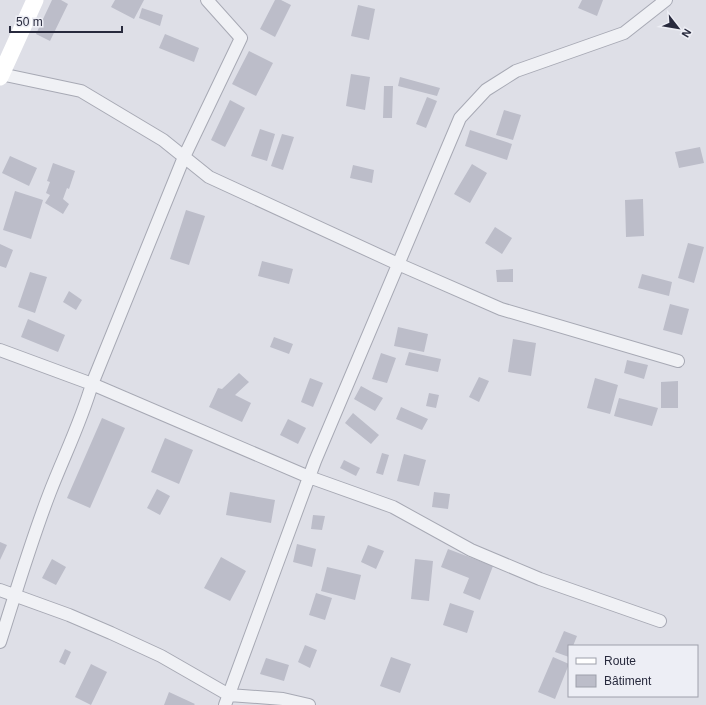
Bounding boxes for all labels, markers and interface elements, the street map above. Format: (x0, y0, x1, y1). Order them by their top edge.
scale bar (10, 8, 122, 34)
north arrow (658, 8, 698, 48)
text: 50 m (16, 15, 43, 29)
text: N (679, 27, 694, 40)
legend (568, 645, 698, 697)
text: Route (604, 654, 636, 668)
text: Bâtiment (604, 674, 652, 688)

